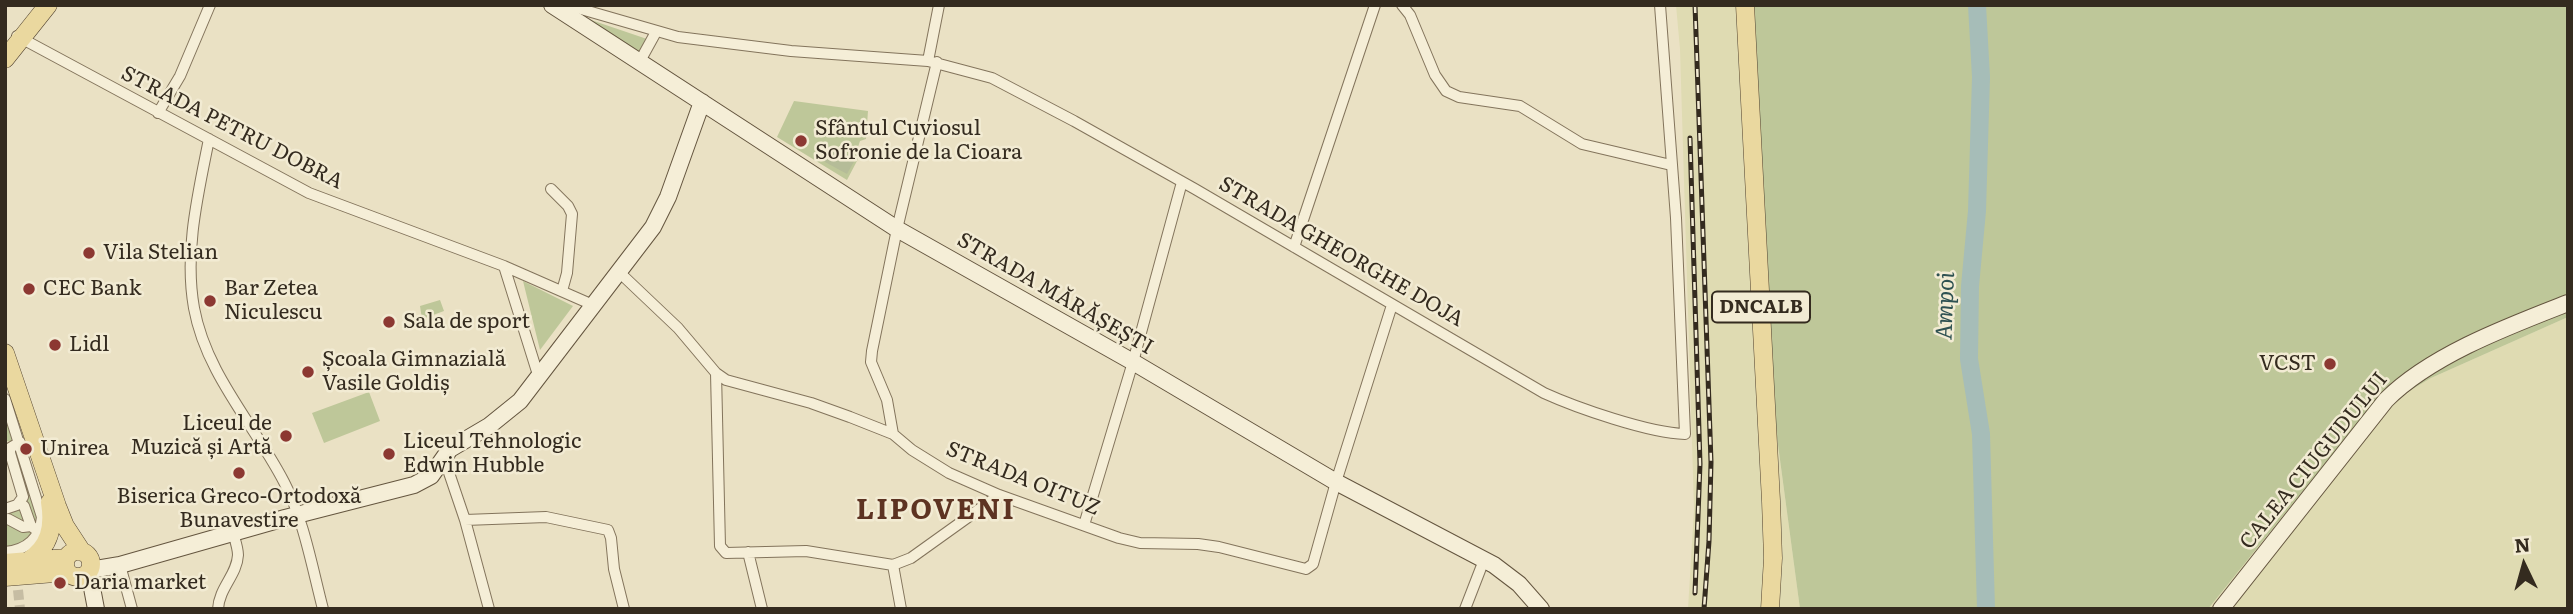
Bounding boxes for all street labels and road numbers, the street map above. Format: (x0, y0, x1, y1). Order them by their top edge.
street label: STRADA PETRU DOBRA (117, 61, 347, 195)
street label: STRADA GHEORGHE DOJA (1214, 172, 1468, 332)
street label: STRADA MĂRĂȘEȘTI (952, 228, 1158, 360)
road number: DNCALB (1712, 292, 1810, 322)
street label: CALEA CIUGUDULUI (2235, 368, 2393, 554)
street label: STRADA OITUZ (942, 437, 1104, 521)

